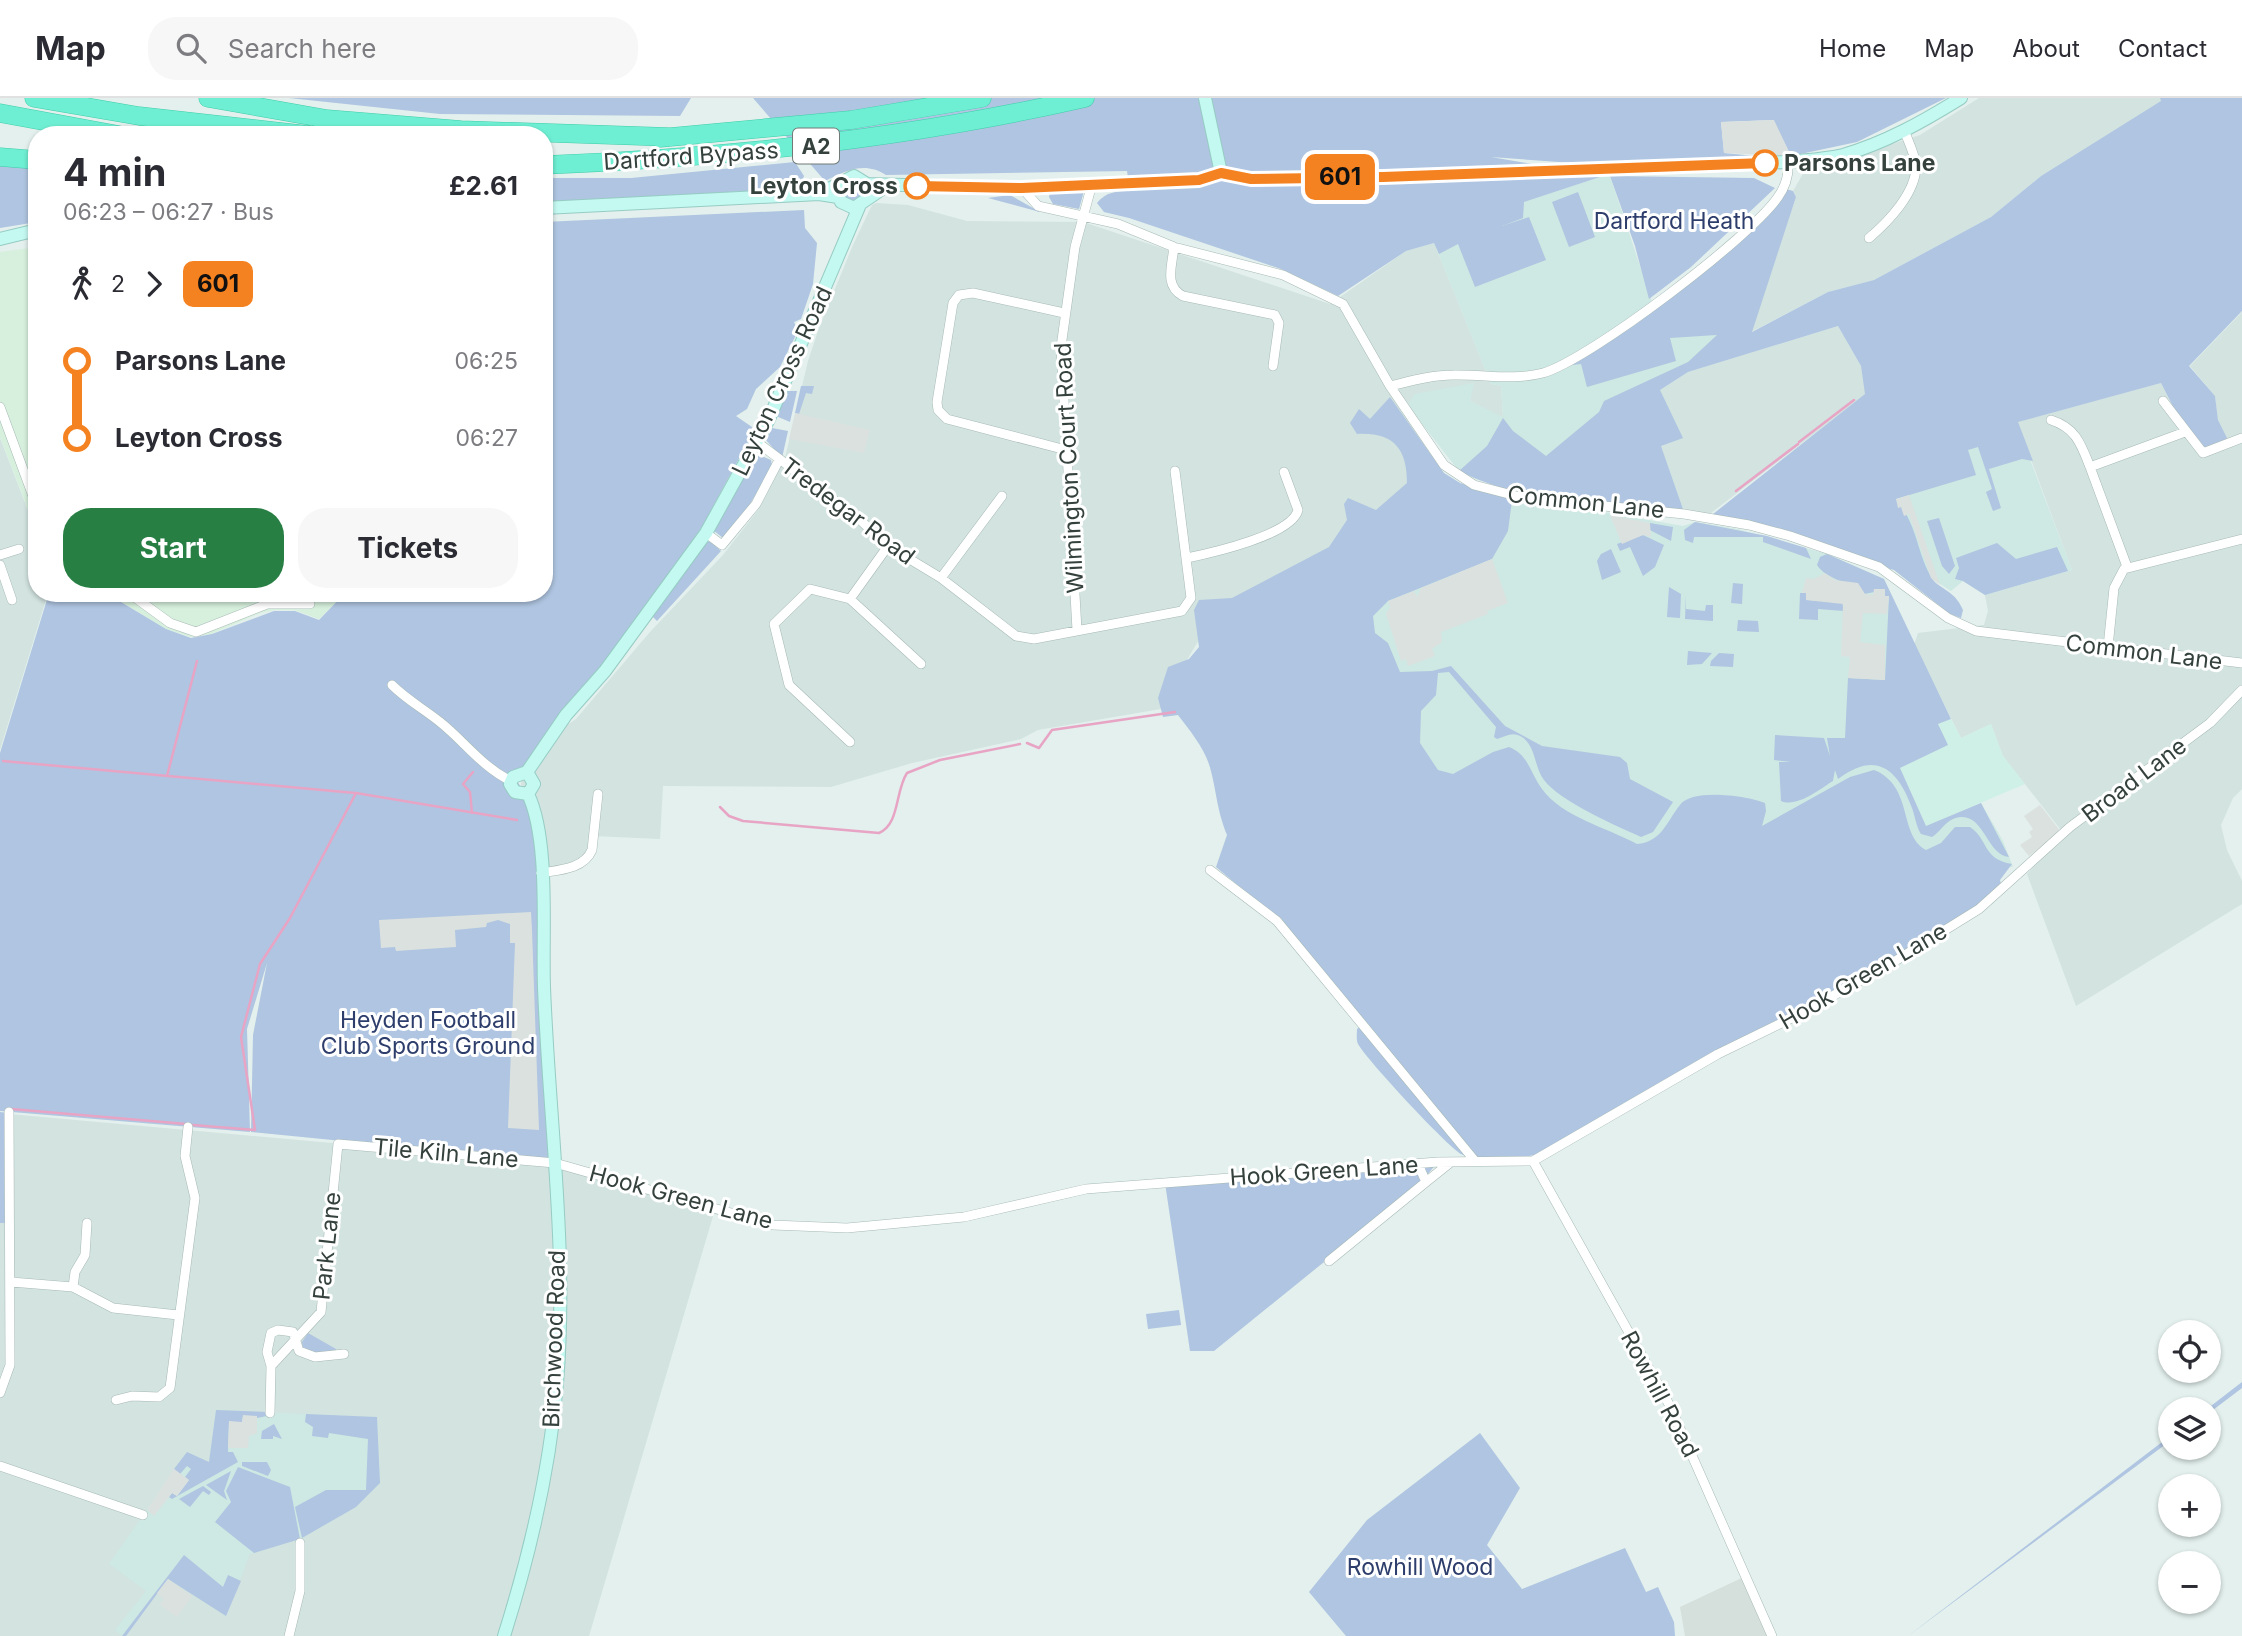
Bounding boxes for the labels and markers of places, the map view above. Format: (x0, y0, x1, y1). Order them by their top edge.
place label: Parsons Lane (1784, 149, 1935, 177)
marker: Parsons Lane (1752, 150, 1778, 176)
place label: Leyton Cross (750, 172, 898, 200)
marker: Leyton Cross (904, 173, 930, 199)

